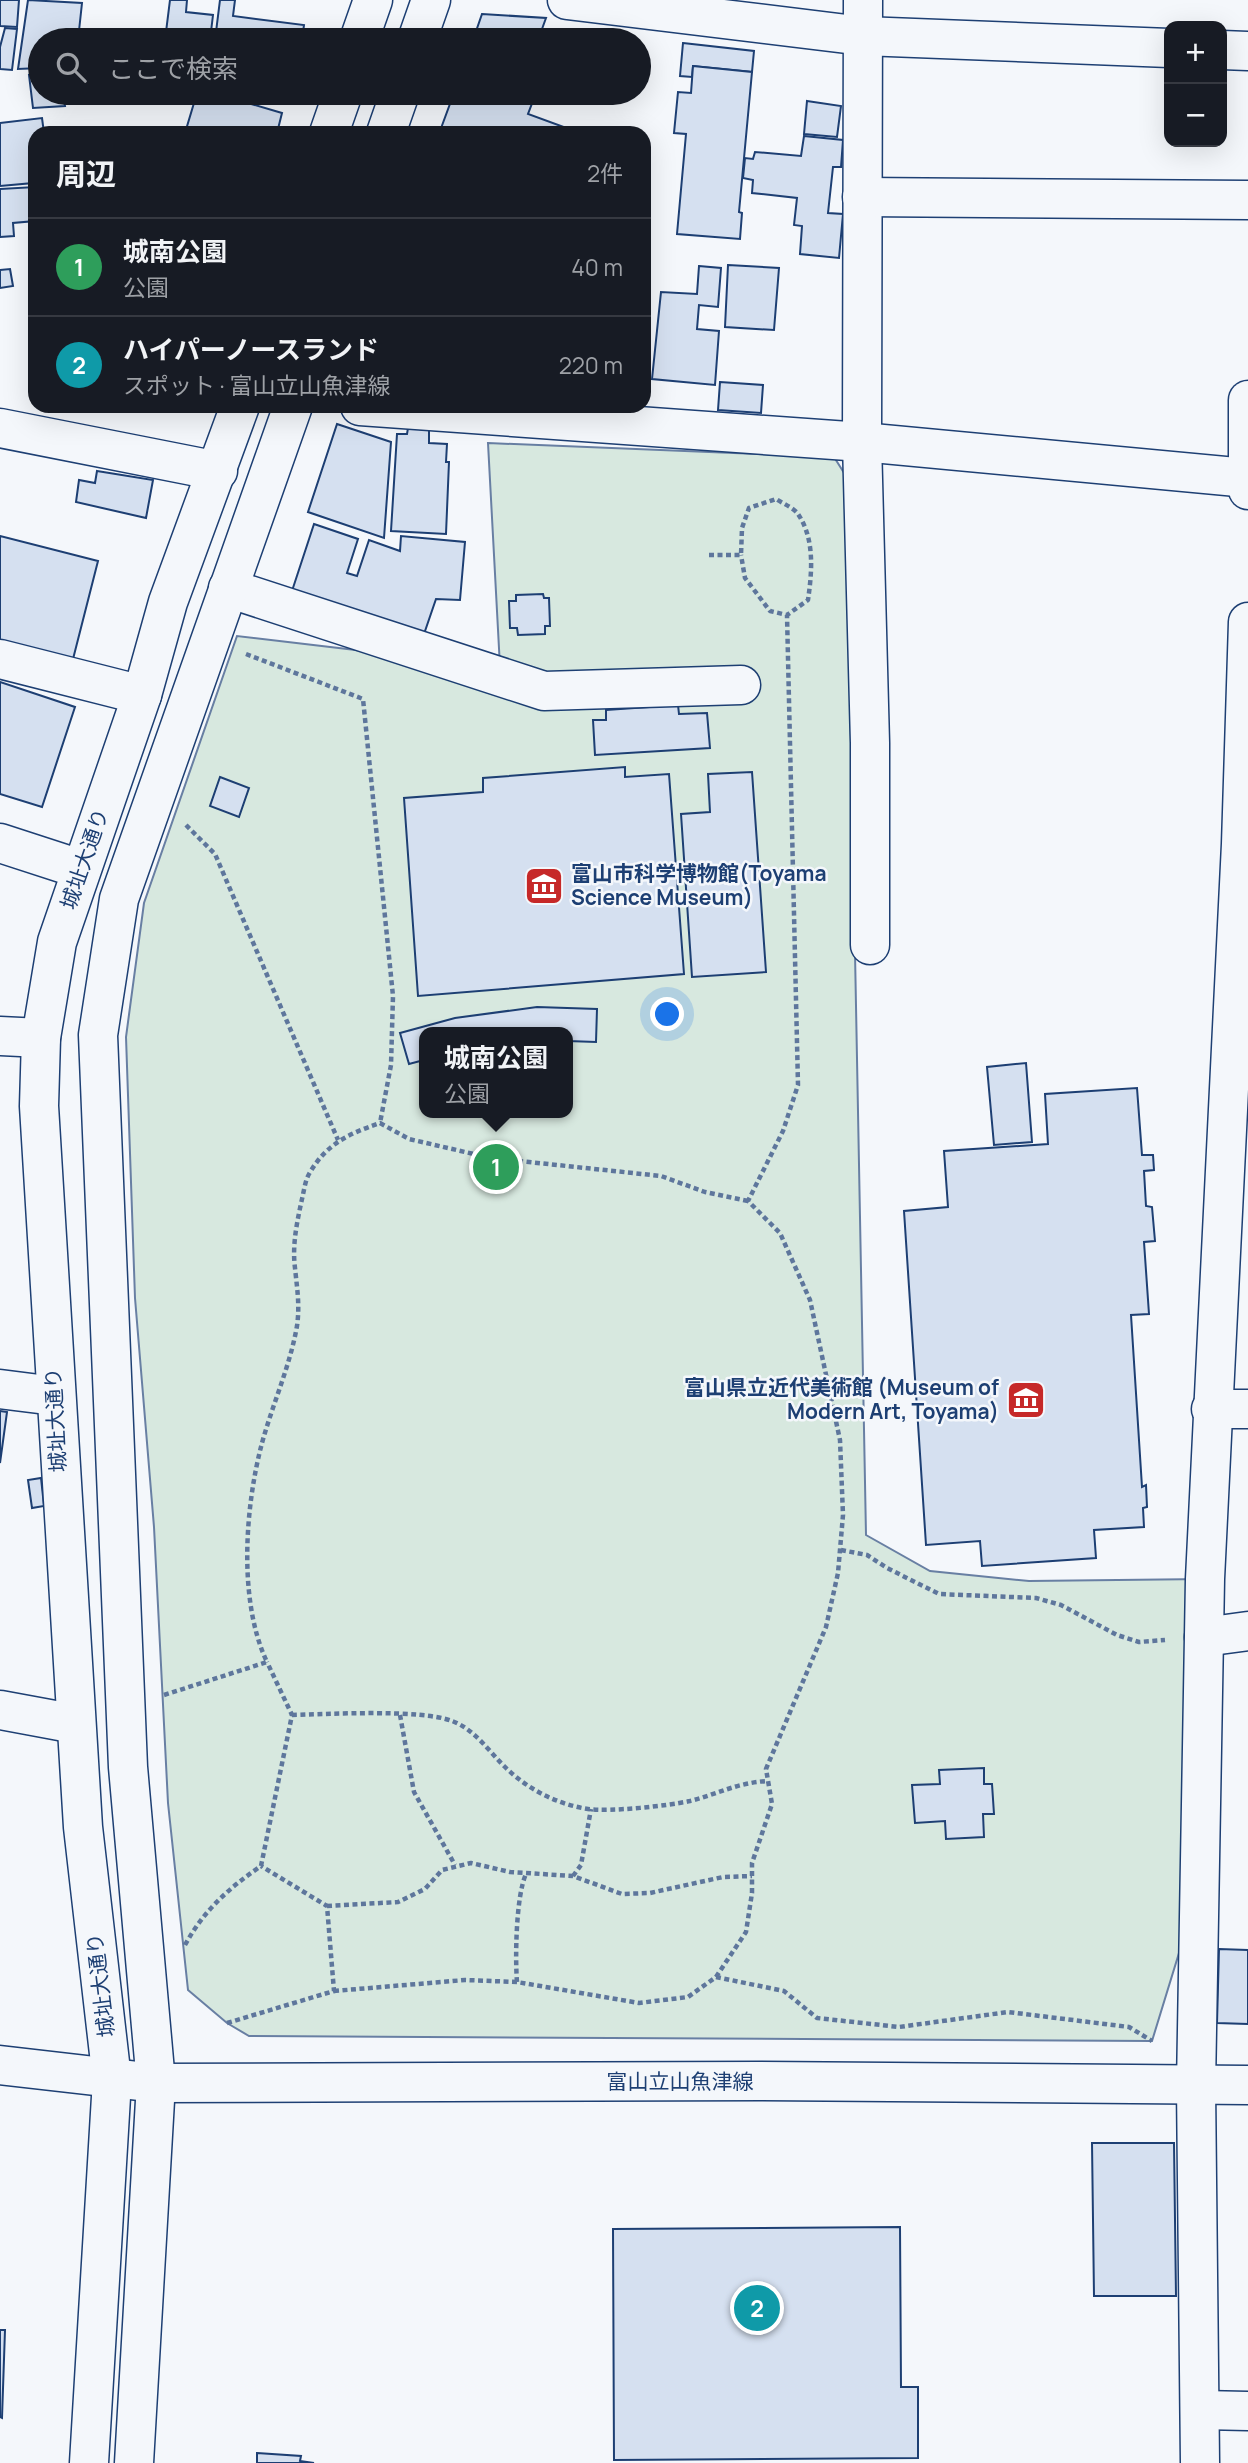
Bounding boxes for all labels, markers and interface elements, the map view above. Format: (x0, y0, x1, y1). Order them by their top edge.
map controls (1164, 21, 1227, 147)
button: + (1164, 21, 1227, 84)
search box (28, 28, 651, 105)
icon: search (52, 48, 90, 86)
text: ここで検索 (108, 50, 238, 86)
button: − (1164, 84, 1227, 147)
text: 周辺 (56, 153, 116, 194)
text: 2件 (587, 157, 623, 189)
text: 城南公園 (123, 233, 227, 269)
text: 1 (74, 251, 84, 283)
text: 40 m (571, 251, 623, 283)
text: 公園 (123, 271, 169, 303)
text: ハイパーノースランド (123, 331, 379, 367)
text: 2 (72, 349, 86, 381)
text: 220 m (559, 349, 623, 381)
text: スポット · 富山立山魚津線 (123, 369, 390, 401)
street label: 城址大通り (54, 804, 114, 913)
place label: 富山市科学博物館(Toyama Science Museum) (571, 859, 827, 911)
museum icon: 富山市科学博物館(Toyama Science Museum) (523, 865, 565, 907)
your location (650, 997, 684, 1031)
popup (419, 1027, 573, 1118)
text: 城南公園 (444, 1039, 548, 1075)
text: 公園 (444, 1077, 490, 1109)
pin: 1 (473, 1141, 519, 1193)
street label: 城址大通り (38, 1367, 72, 1473)
place label: 富山県立近代美術館 (Museum of Modern Art, Toyama) (684, 1373, 999, 1425)
museum icon: 富山県立近代美術館 (Museum of Modern Art, Toyama) (1005, 1379, 1047, 1421)
street label: 城址大通り (80, 1931, 120, 2039)
street label: 富山立山魚津線 (607, 2067, 754, 2095)
pin: 2 (734, 2282, 780, 2334)

